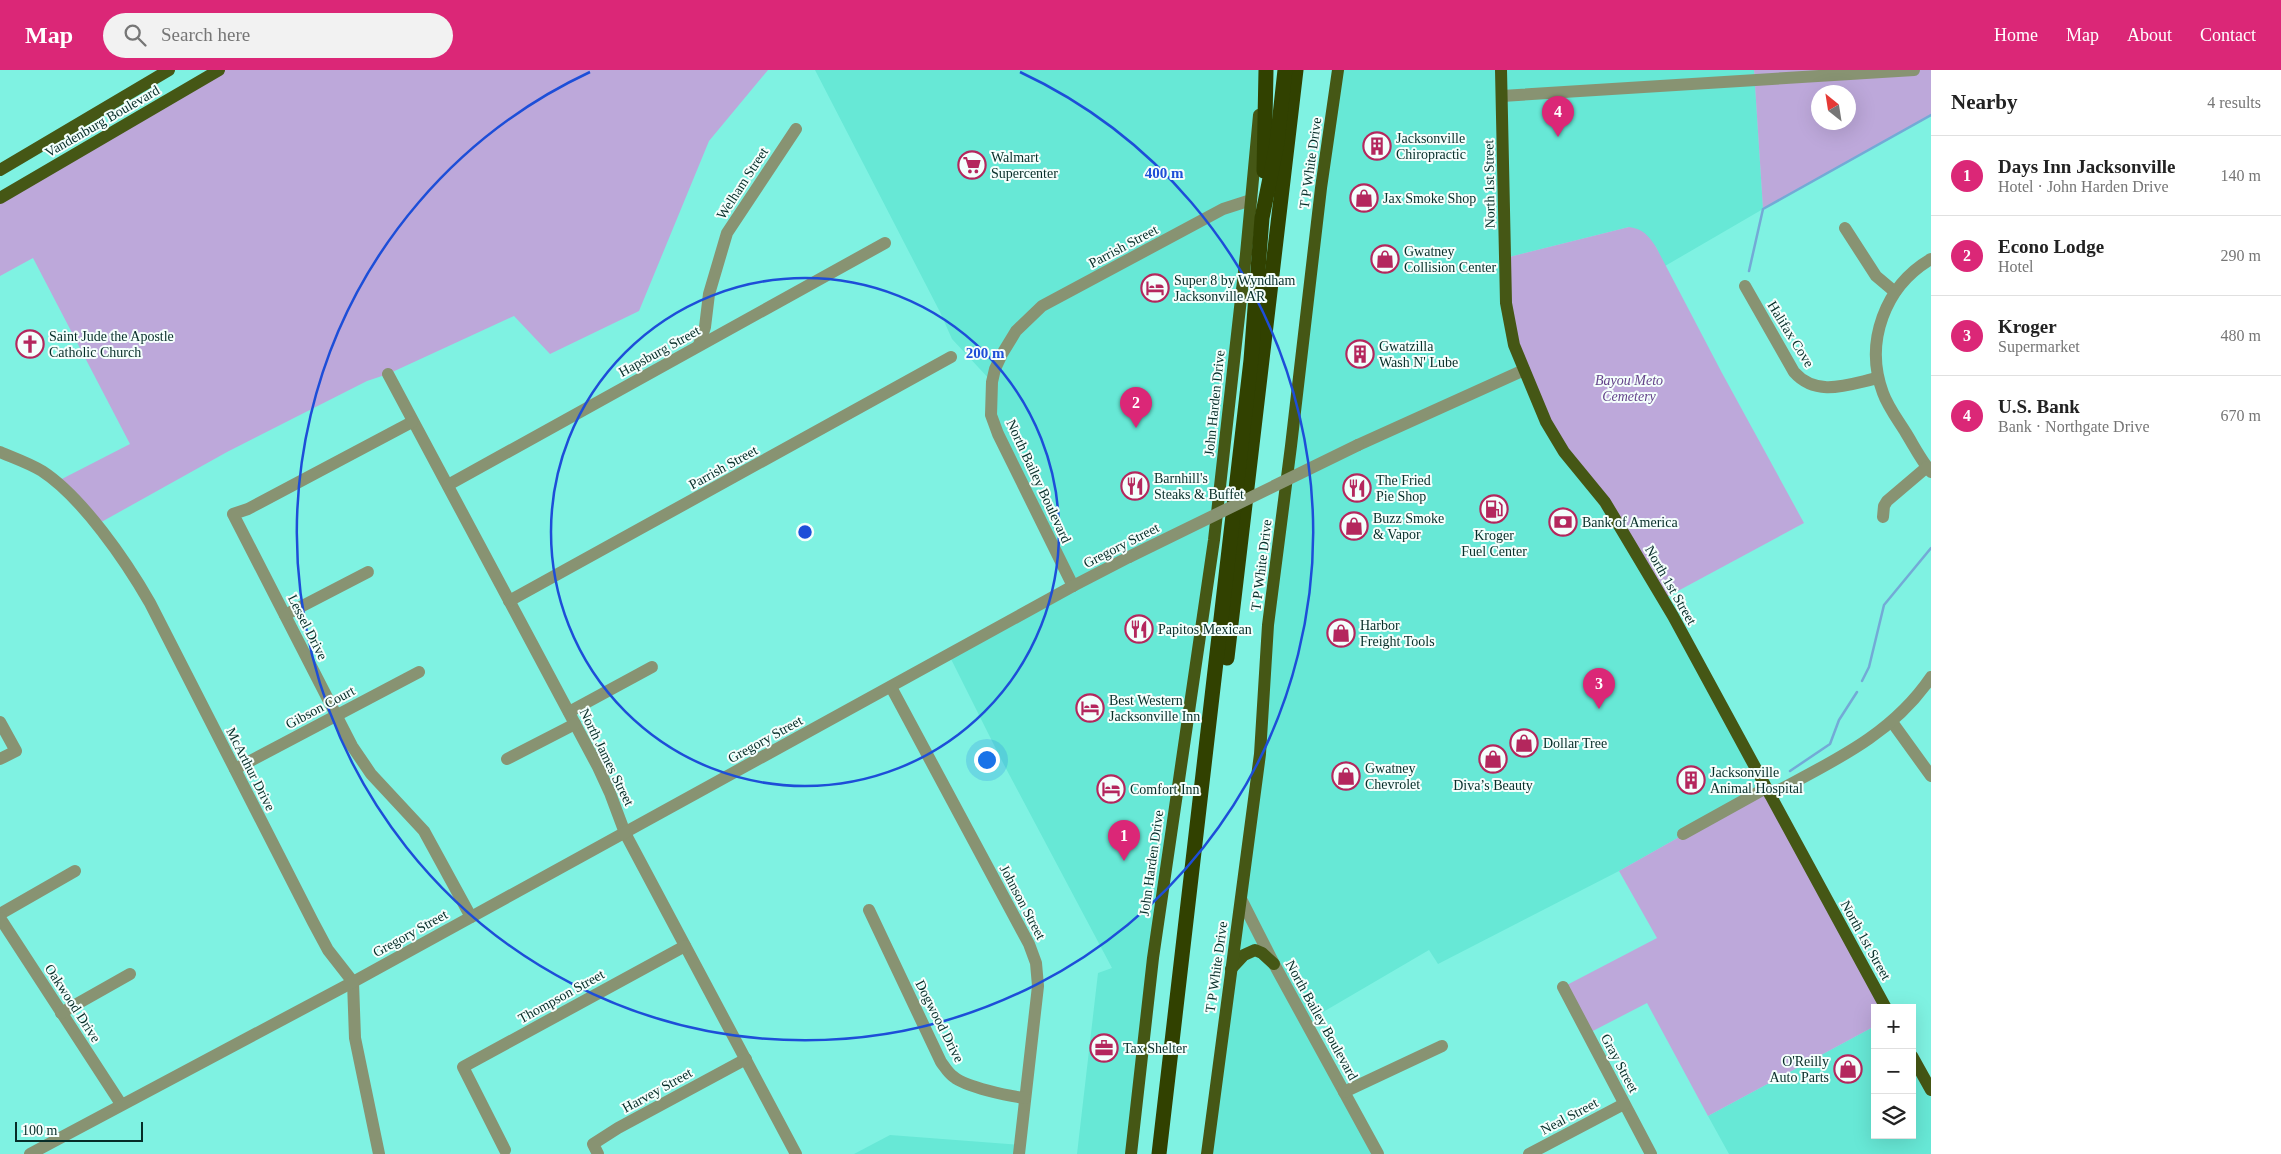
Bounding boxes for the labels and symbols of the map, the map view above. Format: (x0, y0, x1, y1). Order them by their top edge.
street label: Vandenburg Boulevard (43, 83, 162, 160)
north arrow (1811, 85, 1856, 130)
pin: 4 (1542, 96, 1574, 137)
street label: T P White Drive (1297, 117, 1324, 210)
building icon: Jacksonville Chiropractic (1362, 131, 1392, 161)
place label: Jacksonville Chiropractic (1396, 131, 1466, 162)
street label: North 1st Street (1481, 139, 1498, 228)
street label: Welham Street (714, 145, 771, 222)
supermarket icon: Walmart Supercenter (957, 150, 987, 180)
place label: Walmart Supercenter (991, 150, 1058, 181)
text: 400 m (1145, 165, 1184, 181)
shop icon: Jax Smoke Shop (1349, 183, 1379, 213)
place label: Jax Smoke Shop (1383, 191, 1476, 206)
street label: Parrish Street (1086, 222, 1160, 271)
shop icon: Gwatney Collision Center (1370, 244, 1400, 274)
place label: Gwatney Collision Center (1404, 244, 1497, 275)
hotel icon: Super 8 by Wyndham Jacksonville AR (1140, 273, 1170, 303)
place label: Super 8 by Wyndham Jacksonville AR (1174, 273, 1295, 304)
street label: Halifax Cove (1764, 298, 1817, 370)
street label: Hapsburg Street (616, 323, 702, 380)
church icon: Saint Jude the Apostle Catholic Church (15, 329, 45, 359)
place label: Saint Jude the Apostle Catholic Church (49, 329, 174, 360)
building icon: Gwatzilla Wash N' Lube (1345, 339, 1375, 369)
place label: Gwatzilla Wash N' Lube (1379, 339, 1458, 370)
text: 200 m (966, 345, 1005, 361)
street label: John Harden Drive (1201, 349, 1228, 457)
park label: Bayou Meto Cemetery (1595, 373, 1663, 404)
pin: 2 (1120, 387, 1152, 428)
street label: North Bailey Boulevard (1003, 417, 1074, 545)
street label: Parrish Street (686, 442, 760, 492)
restaurant icon: Barnhill's Steaks & Buffet (1120, 471, 1150, 501)
place label: Barnhill's Steaks & Buffet (1154, 471, 1244, 502)
restaurant icon: The Fried Pie Shop (1342, 473, 1372, 503)
place label: The Fried Pie Shop (1376, 473, 1431, 504)
fuel station icon: Kroger Fuel Center (1479, 494, 1509, 524)
bank icon: Bank of America (1548, 507, 1578, 537)
shop icon: Buzz Smoke & Vapor (1339, 511, 1369, 541)
place label: Buzz Smoke & Vapor (1373, 511, 1444, 542)
place label: Bank of America (1582, 515, 1678, 530)
street label: T P White Drive (1248, 519, 1275, 612)
street label: Gregory Street (1081, 520, 1162, 571)
centre of rings (796, 523, 814, 541)
place label: Kroger Fuel Center (1461, 528, 1527, 559)
street label: North 1st Street (1642, 543, 1699, 627)
street label: Lessel Drive (285, 592, 330, 662)
restaurant icon: Papitos Mexican (1124, 614, 1154, 644)
shop icon: Harbor Freight Tools (1326, 618, 1356, 648)
place label: Harbor Freight Tools (1360, 618, 1435, 649)
place label: Papitos Mexican (1158, 622, 1252, 637)
pin: 3 (1583, 668, 1615, 709)
street label: Gibson Court (283, 683, 357, 732)
hotel icon: Best Western Jacksonville Inn (1075, 693, 1105, 723)
place label: Best Western Jacksonville Inn (1109, 693, 1200, 724)
street label: North James Street (576, 706, 637, 808)
street label: Gregory Street (725, 713, 805, 766)
street label: McArthur Drive (223, 725, 278, 813)
shop icon: Dollar Tree (1509, 728, 1539, 758)
place label: Dollar Tree (1543, 736, 1607, 751)
shop icon: Diva’s Beauty (1478, 744, 1508, 774)
your location (974, 747, 1000, 773)
shop icon: Gwatney Chevrolet (1331, 761, 1361, 791)
place label: Gwatney Chevrolet (1365, 761, 1420, 792)
building icon: Jacksonville Animal Hospital (1676, 765, 1706, 795)
place label: Jacksonville Animal Hospital (1710, 765, 1803, 796)
hotel icon: Comfort Inn (1096, 774, 1126, 804)
place label: Diva’s Beauty (1453, 778, 1533, 793)
place label: Comfort Inn (1130, 782, 1200, 797)
street label: John Harden Drive (1137, 809, 1166, 917)
pin: 1 (1108, 820, 1140, 861)
street label: Johnson Street (997, 862, 1048, 942)
street label: North 1st Street (1838, 898, 1894, 983)
street label: Gregory Street (370, 907, 450, 960)
street label: T P White Drive (1203, 921, 1230, 1014)
street label: North Bailey Boulevard (1282, 958, 1361, 1083)
street label: Oakwood Drive (42, 962, 103, 1045)
street label: Thompson Street (516, 967, 607, 1026)
street label: Dogwood Drive (912, 977, 967, 1065)
street label: Gray Street (1598, 1031, 1641, 1095)
office icon: Tax Shelter (1089, 1033, 1119, 1063)
place label: Tax Shelter (1123, 1041, 1187, 1056)
place label: O'Reilly Auto Parts (1770, 1054, 1829, 1085)
shop icon: O'Reilly Auto Parts (1833, 1054, 1863, 1084)
street label: Harvey Street (620, 1065, 695, 1116)
street label: Neal Street (1538, 1095, 1600, 1138)
scale bar (15, 1119, 142, 1142)

